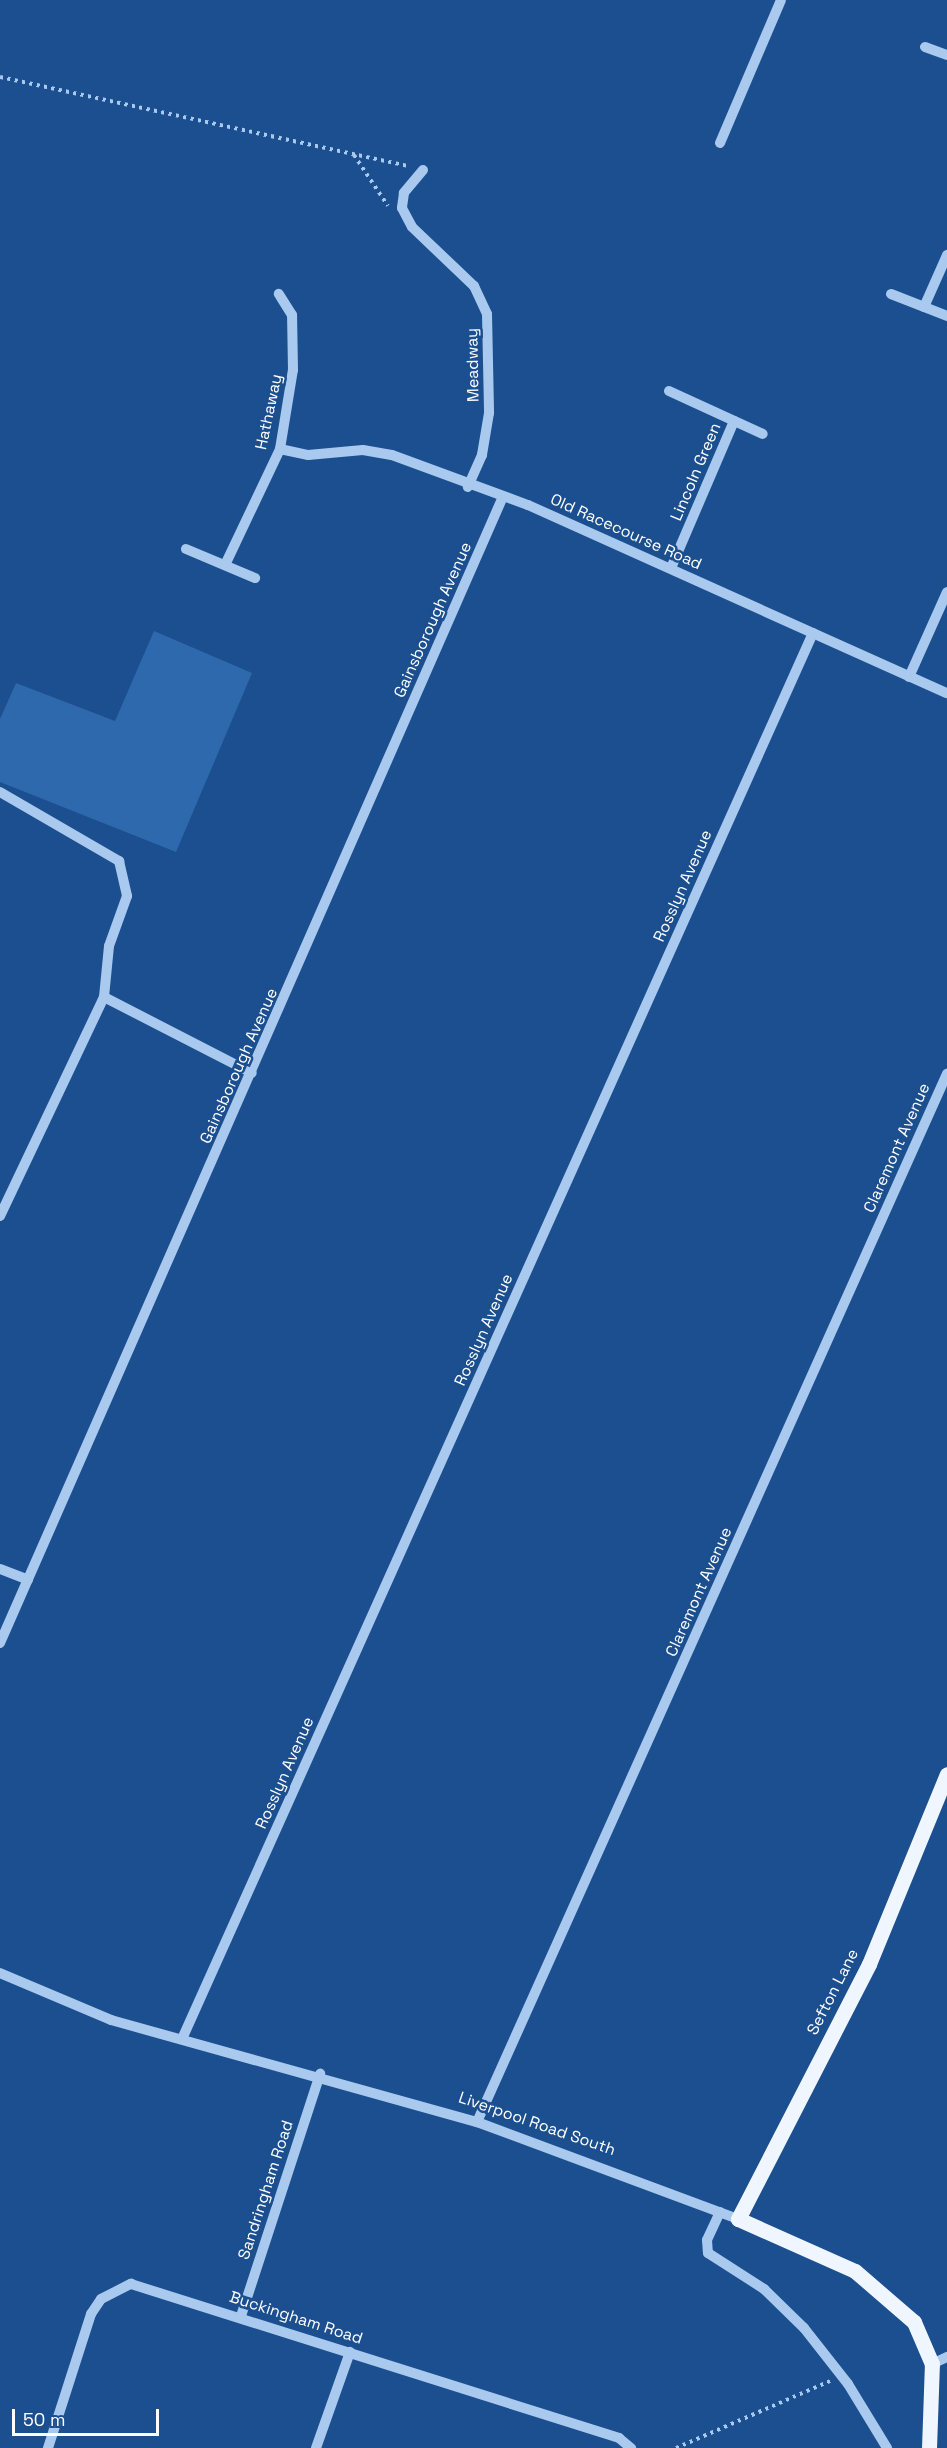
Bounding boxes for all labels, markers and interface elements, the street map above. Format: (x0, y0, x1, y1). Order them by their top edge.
street label: Meadway (463, 328, 483, 402)
street label: Hathaway (252, 372, 286, 452)
street label: Lincoln Green (667, 420, 725, 524)
street label: Old Racecourse Road (547, 490, 705, 574)
street label: Gainsborough Avenue (390, 539, 476, 701)
street label: Rosslyn Avenue (650, 827, 716, 945)
street label: Gainsborough Avenue (196, 985, 282, 1147)
street label: Claremont Avenue (860, 1080, 934, 1216)
street label: Rosslyn Avenue (451, 1271, 517, 1389)
street label: Claremont Avenue (662, 1524, 736, 1660)
street label: Rosslyn Avenue (252, 1714, 318, 1832)
street label: Sefton Lane (803, 1946, 863, 2038)
street label: Liverpool Road South (456, 2088, 618, 2160)
street label: Sandringham Road (234, 2118, 298, 2262)
street label: Buckingham Road (227, 2287, 365, 2349)
scale bar (15, 2397, 162, 2435)
text: 50 m (23, 2408, 65, 2431)

